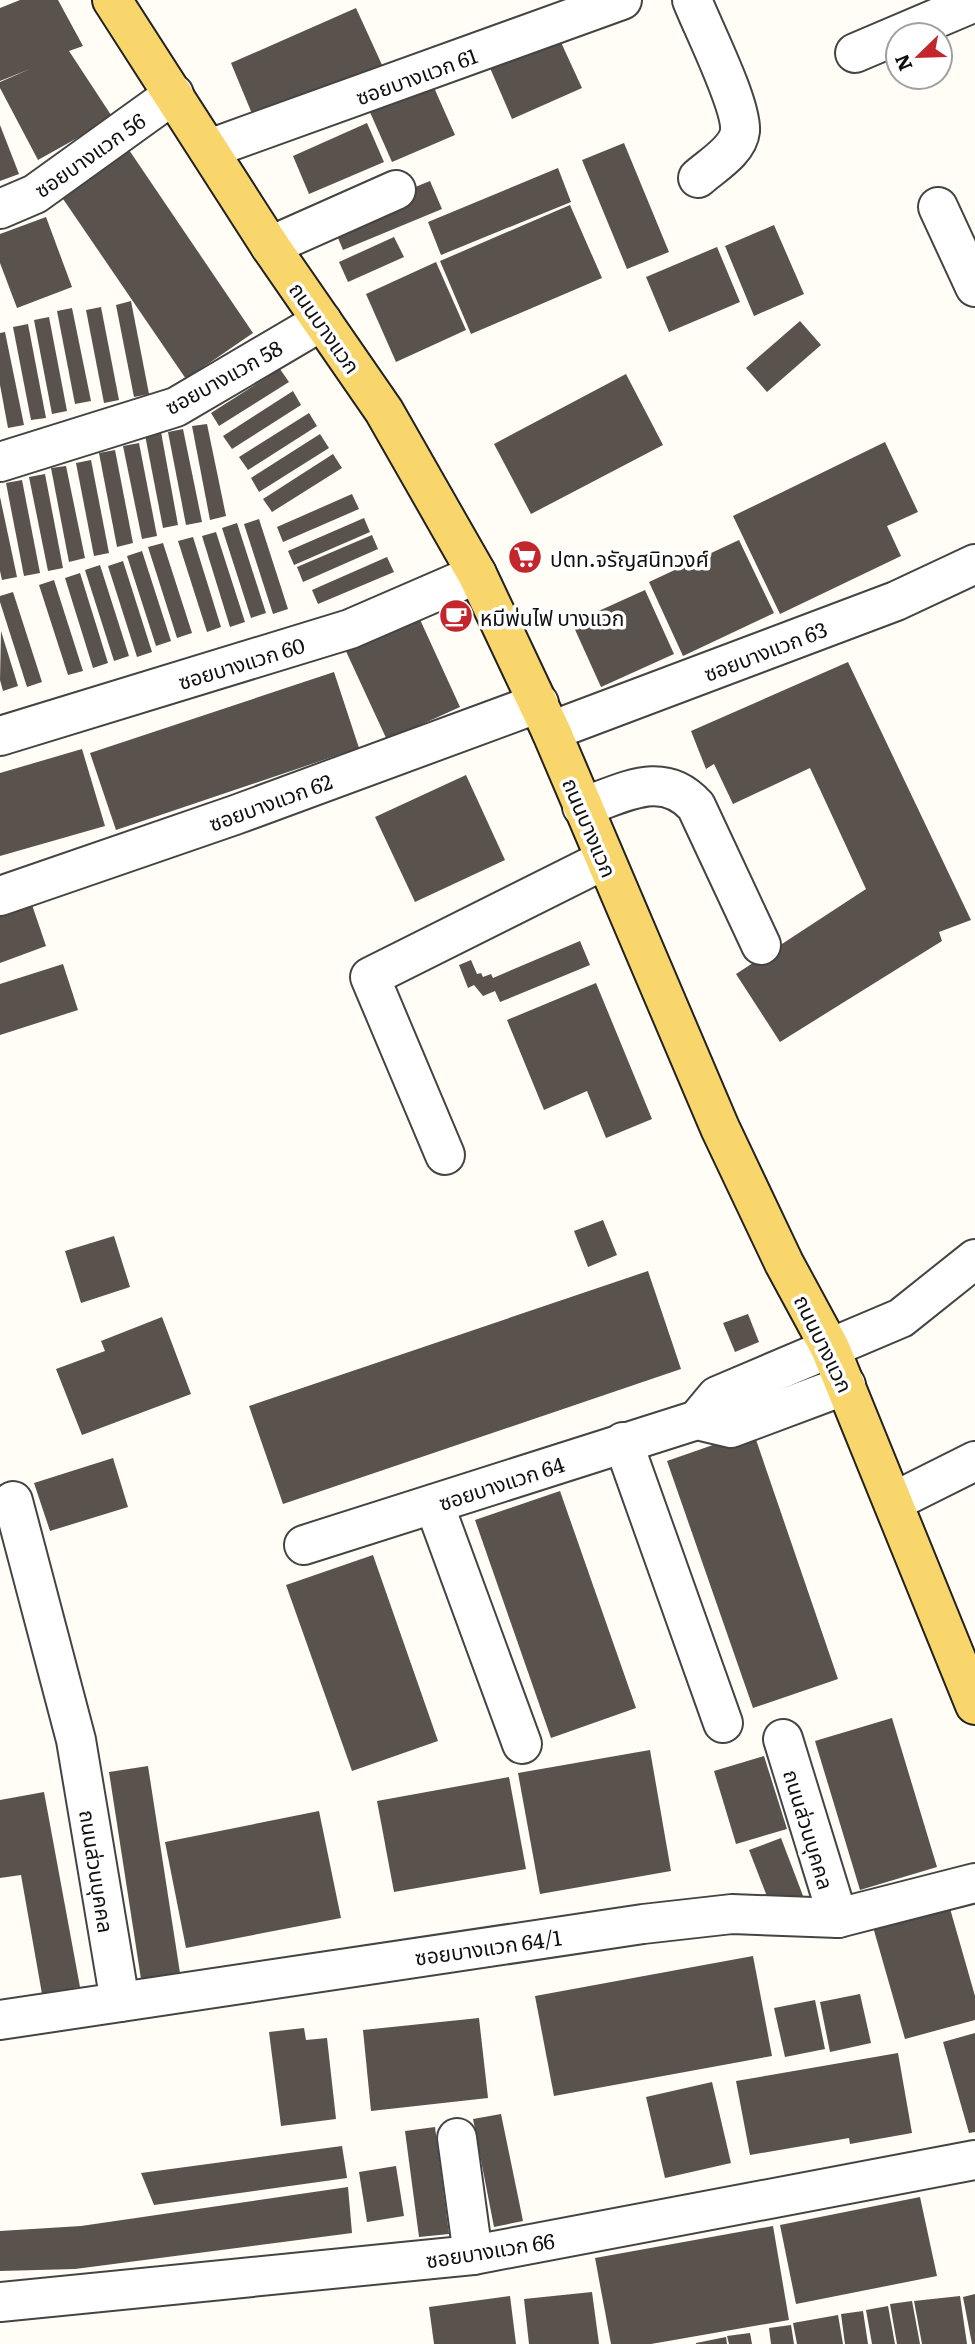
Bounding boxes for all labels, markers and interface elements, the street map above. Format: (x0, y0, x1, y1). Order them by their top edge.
north arrow (884, 21, 954, 91)
street label: ซอยบางแวก 61 (351, 39, 482, 111)
text: N (886, 50, 918, 76)
street label: ซอยบางแวก 56 (27, 104, 151, 204)
street label: ถนนบางแวก (283, 275, 369, 379)
street label: ซอยบางแวก 58 (159, 331, 287, 421)
supermarket icon: ปตท.จรัญสนิทวงศ์ (506, 538, 544, 576)
place label: ปตท.จรัญสนิทวงศ์ (550, 542, 709, 573)
cafe icon: หมีพ่นไฟ บางแวก (437, 597, 475, 635)
place label: หมีพ่นไฟ บางแวก (480, 601, 624, 632)
street label: ซอยบางแวก 63 (699, 612, 831, 688)
street label: ซอยบางแวก 60 (174, 628, 308, 696)
street label: ซอยบางแวก 62 (204, 764, 336, 838)
street label: ถนนบางแวก (556, 772, 626, 882)
street label: ถนนบางแวก (788, 1289, 862, 1397)
street label: ซอยบางแวก 64 (434, 1447, 568, 1517)
street label: ถนนส่วนบุคคล (777, 1765, 843, 1893)
street label: ถนนส่วนบุคคล (73, 1807, 123, 1935)
street label: ซอยบางแวก 64/1 (413, 1920, 564, 1972)
street label: ซอยบางแวก 66 (423, 2224, 557, 2274)

